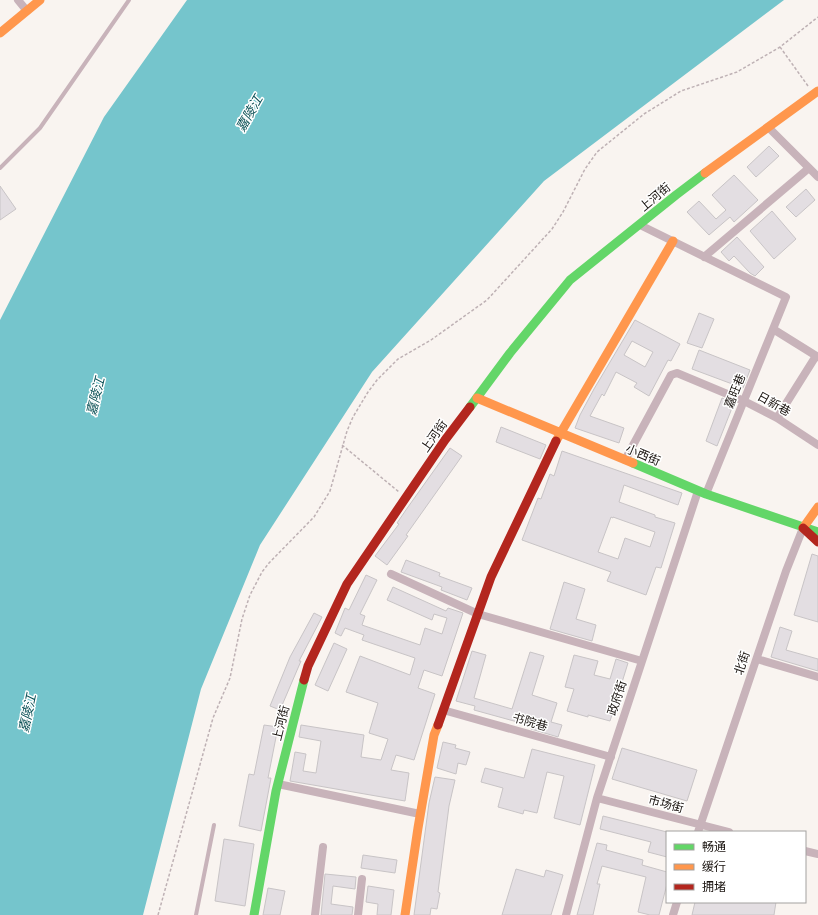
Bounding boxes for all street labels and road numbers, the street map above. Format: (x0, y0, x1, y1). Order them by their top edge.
street label: 上河街 (636, 179, 673, 213)
street label: 嘉旺巷 (721, 371, 747, 410)
street label: 日新巷 (755, 388, 794, 418)
street label: 上河街 (417, 417, 449, 454)
street label: 小西街 (624, 441, 663, 468)
street label: 北街 (731, 649, 752, 676)
street label: 政府街 (604, 678, 628, 717)
street label: 上河街 (269, 704, 291, 742)
street label: 书院巷 (511, 709, 550, 733)
street label: 市场街 (647, 792, 685, 814)

